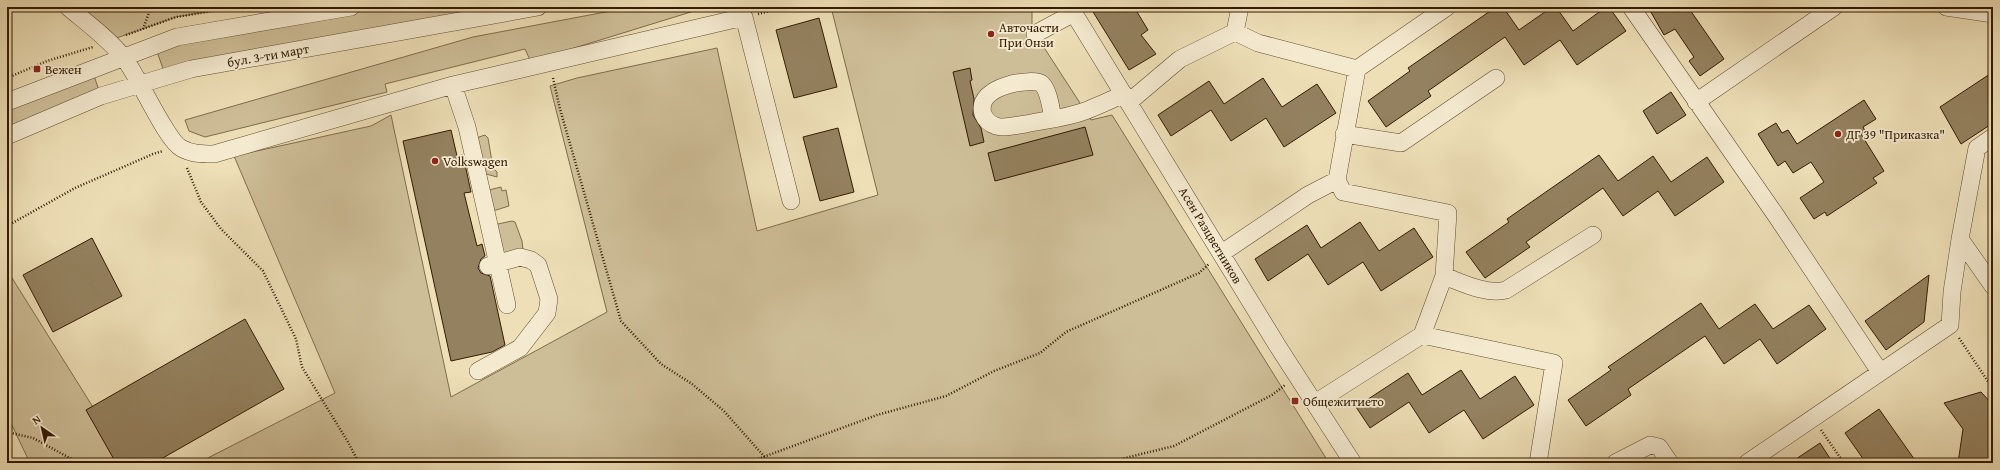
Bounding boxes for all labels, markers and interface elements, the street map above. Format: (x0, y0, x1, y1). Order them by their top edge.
place label: Авточасти При Онзи (999, 18, 1059, 52)
marker: Авточасти При Онзи (986, 29, 996, 39)
street label: бул. 3-ти март (226, 39, 311, 72)
place label: Вежен (45, 60, 82, 79)
marker: Вежен (32, 64, 42, 74)
place label: ДГ 39 "Приказка" (1845, 125, 1945, 144)
marker: ДГ 39 "Приказка" (1833, 129, 1843, 139)
place label: Volkswagen (443, 152, 509, 171)
marker: Volkswagen (430, 156, 440, 166)
street label: Асен Разцветников (1174, 183, 1247, 287)
place label: Общежитието (1303, 392, 1384, 411)
marker: Общежитието (1290, 396, 1300, 406)
north arrow (22, 408, 62, 448)
text: N (29, 411, 44, 428)

